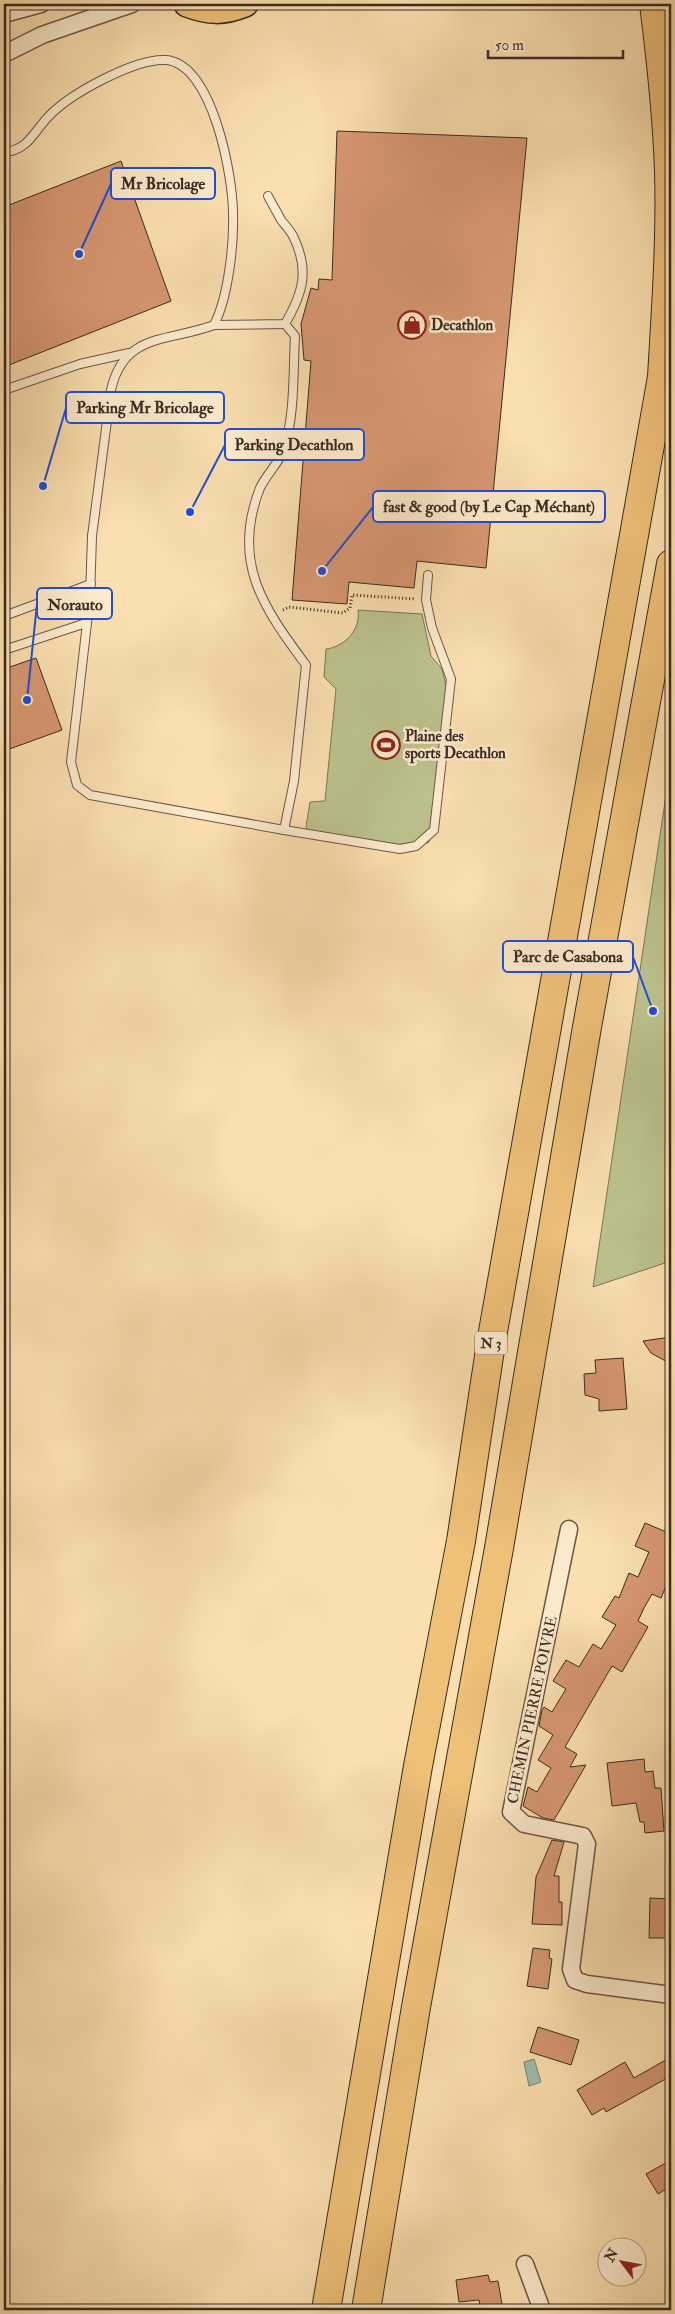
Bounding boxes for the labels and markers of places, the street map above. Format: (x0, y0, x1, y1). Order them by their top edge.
callout: Mr Bricolage (111, 168, 215, 199)
shop icon: Decathlon (397, 310, 427, 340)
place label: Decathlon (431, 316, 493, 335)
callout: Parking Mr Bricolage (66, 392, 224, 423)
callout: Parking Decathlon (225, 429, 364, 460)
callout: fast & good (by Le Cap Méchant) (373, 491, 605, 522)
callout: Norauto (37, 588, 112, 619)
place label: Plaine des sports Decathlon (405, 727, 506, 764)
sports icon: Plaine des sports Decathlon (371, 730, 401, 760)
callout: Parc de Casabona (503, 941, 633, 972)

